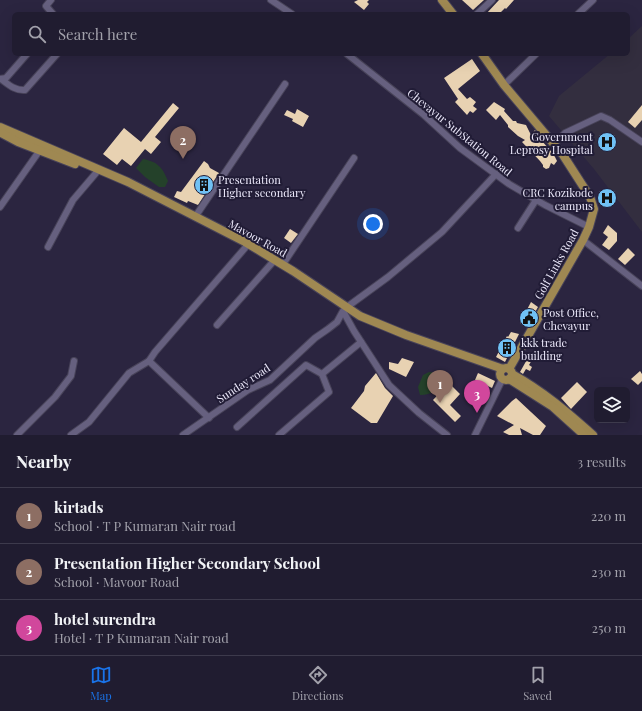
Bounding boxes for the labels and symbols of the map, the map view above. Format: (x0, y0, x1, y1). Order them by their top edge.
street label: Chevayur SubStation Road (404, 85, 516, 179)
pin: 2 (170, 126, 196, 159)
place label: Government Leprosy Hospital (510, 129, 593, 157)
hospital icon: Government Leprosy Hospital (596, 131, 618, 153)
place label: Presentation Higher secondary (218, 172, 306, 200)
building icon: Presentation Higher secondary (193, 174, 215, 196)
place label: CRC Kozikode campus (523, 185, 593, 213)
hospital icon: CRC Kozikode campus (596, 187, 618, 209)
your location (363, 214, 383, 234)
street label: Mavoor Road (226, 216, 290, 261)
street label: Golf Links Road (530, 226, 582, 302)
place label: Post Office, Chevayur (543, 305, 599, 333)
public building icon: Post Office, Chevayur (518, 307, 540, 329)
place label: kkk trade building (521, 335, 568, 363)
building icon: kkk trade building (496, 337, 518, 359)
street label: Sunday road (213, 360, 273, 406)
pin: 1 (427, 370, 453, 403)
pin: 3 (464, 380, 490, 413)

